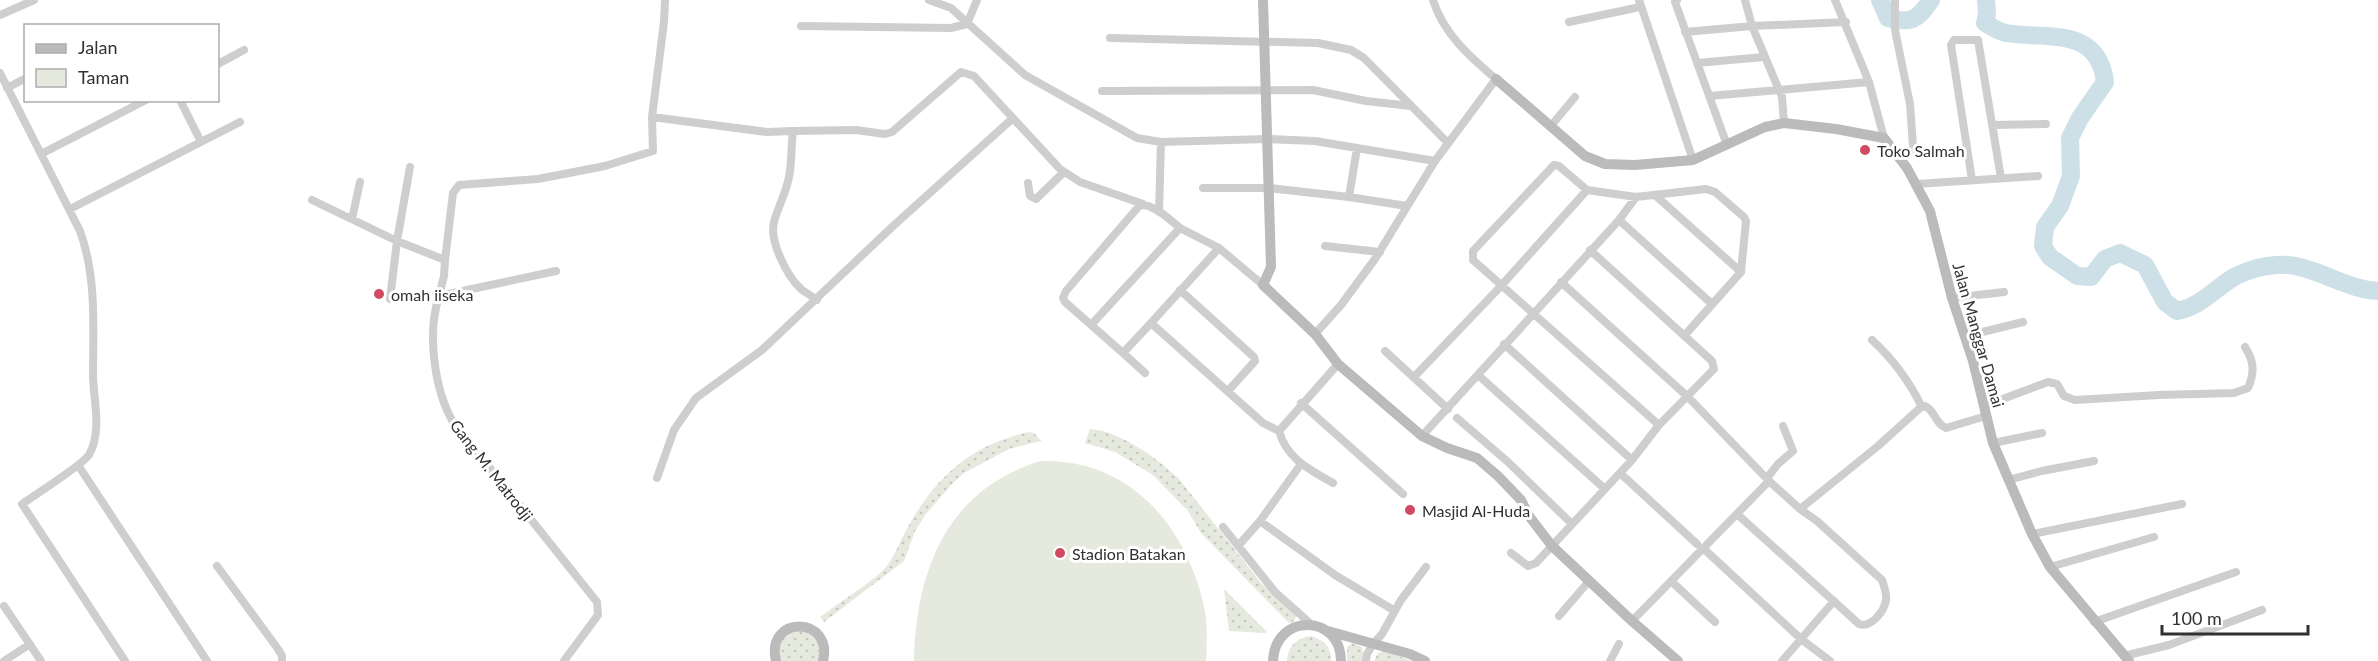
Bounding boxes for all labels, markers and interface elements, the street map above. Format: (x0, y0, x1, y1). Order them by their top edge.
legend (24, 24, 219, 102)
text: Jalan (78, 36, 117, 58)
text: Taman (78, 66, 129, 88)
place label: Toko Salmah (1877, 141, 1965, 160)
marker: Toko Salmah (1858, 143, 1872, 157)
street label: Jalan Manggar Damai (1949, 260, 2009, 410)
place label: omah iiseka (391, 285, 473, 304)
marker: omah iiseka (372, 287, 386, 301)
street label: Gang M. Matrodji (447, 416, 537, 524)
place label: Masjid Al-Huda (1422, 501, 1530, 520)
marker: Masjid Al-Huda (1403, 503, 1417, 517)
place label: Stadion Batakan (1072, 544, 1186, 563)
marker: Stadion Batakan (1053, 546, 1067, 560)
scale bar (2162, 598, 2308, 636)
text: 100 m (2171, 607, 2222, 629)

